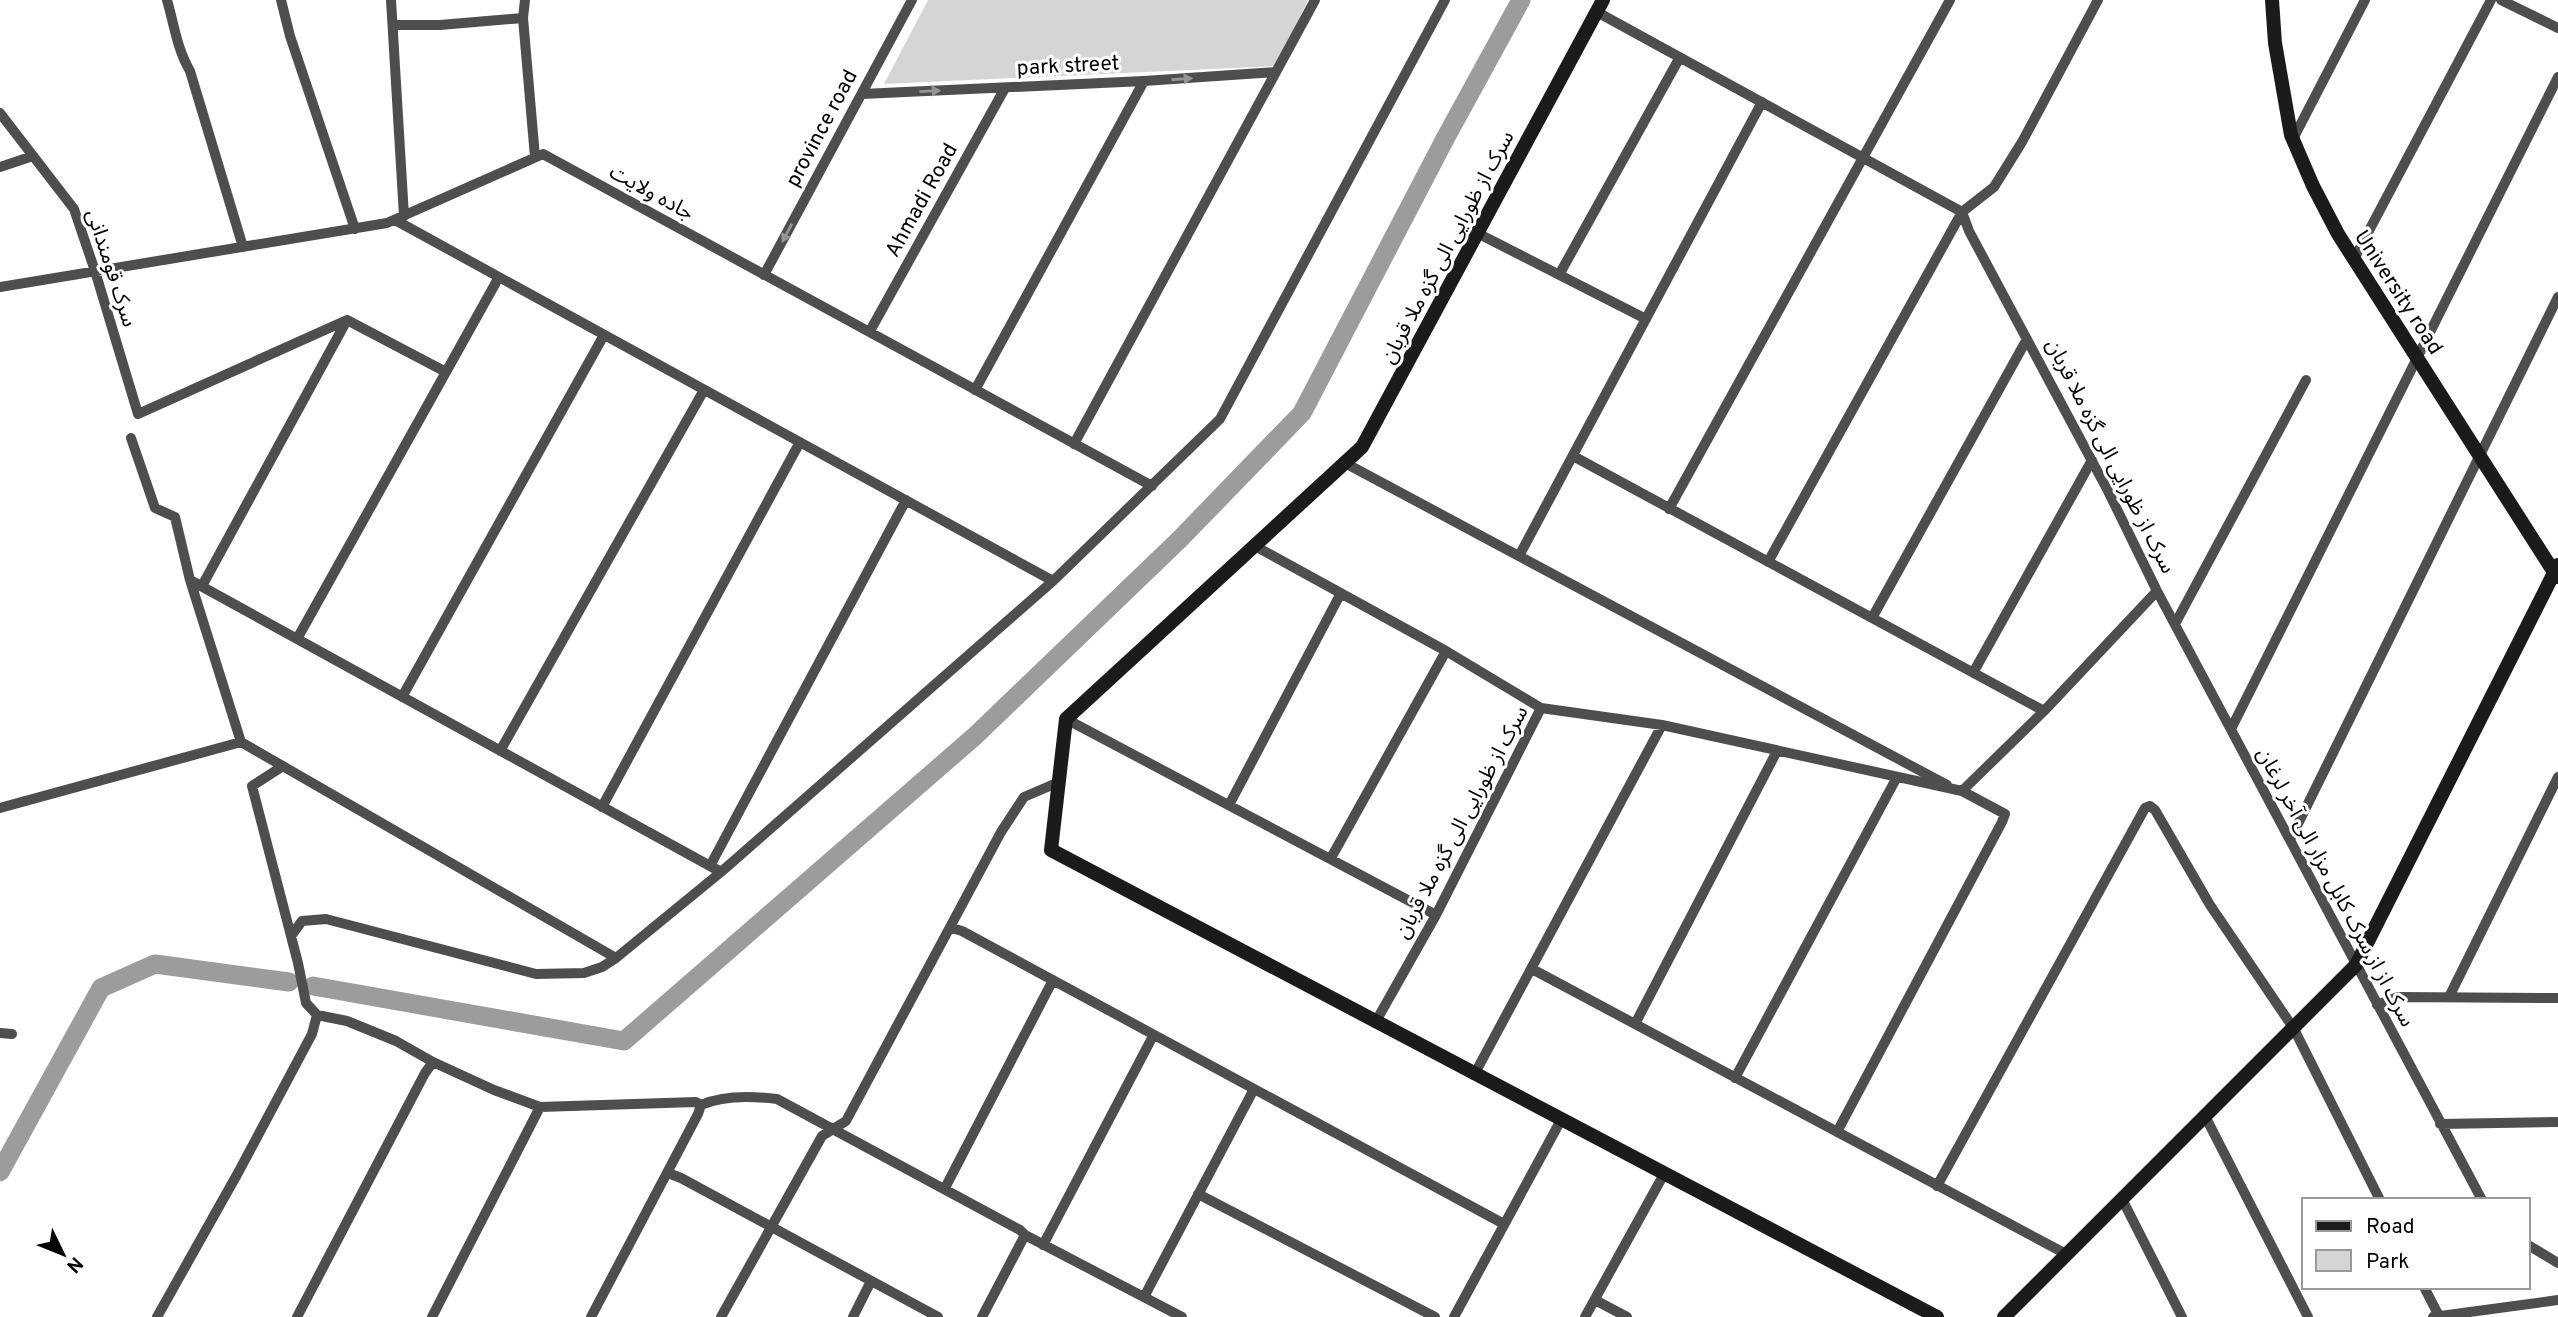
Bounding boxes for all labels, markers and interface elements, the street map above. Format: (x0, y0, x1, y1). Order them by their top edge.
street label: park street (1016, 50, 1120, 83)
street label: province road (780, 65, 865, 192)
one-way arrow (1171, 73, 1193, 84)
one-way arrow (919, 85, 941, 96)
street label: سرک از ظورایی الی گزه ملا قربان (1375, 127, 1521, 369)
street label: Ahmadi Road (880, 139, 965, 263)
street label: جاده ولایت (604, 159, 698, 228)
street label: سرک قومندانی (79, 206, 142, 331)
one-way arrow (781, 223, 793, 242)
street label: University road (2347, 225, 2448, 360)
street label: سرک از ظورایی الی گزه ملا قربان (2039, 335, 2181, 579)
street label: سرک از ظورایی الی گزه ملا قربان (1389, 702, 1535, 944)
street label: سرک از از سرک کابل مزار الی آخر لرغان (2249, 743, 2420, 1032)
legend (2302, 1198, 2530, 1289)
text: Road (2366, 1214, 2415, 1241)
north arrow (28, 1219, 98, 1289)
text: Park (2366, 1249, 2409, 1276)
text: N (61, 1251, 87, 1277)

